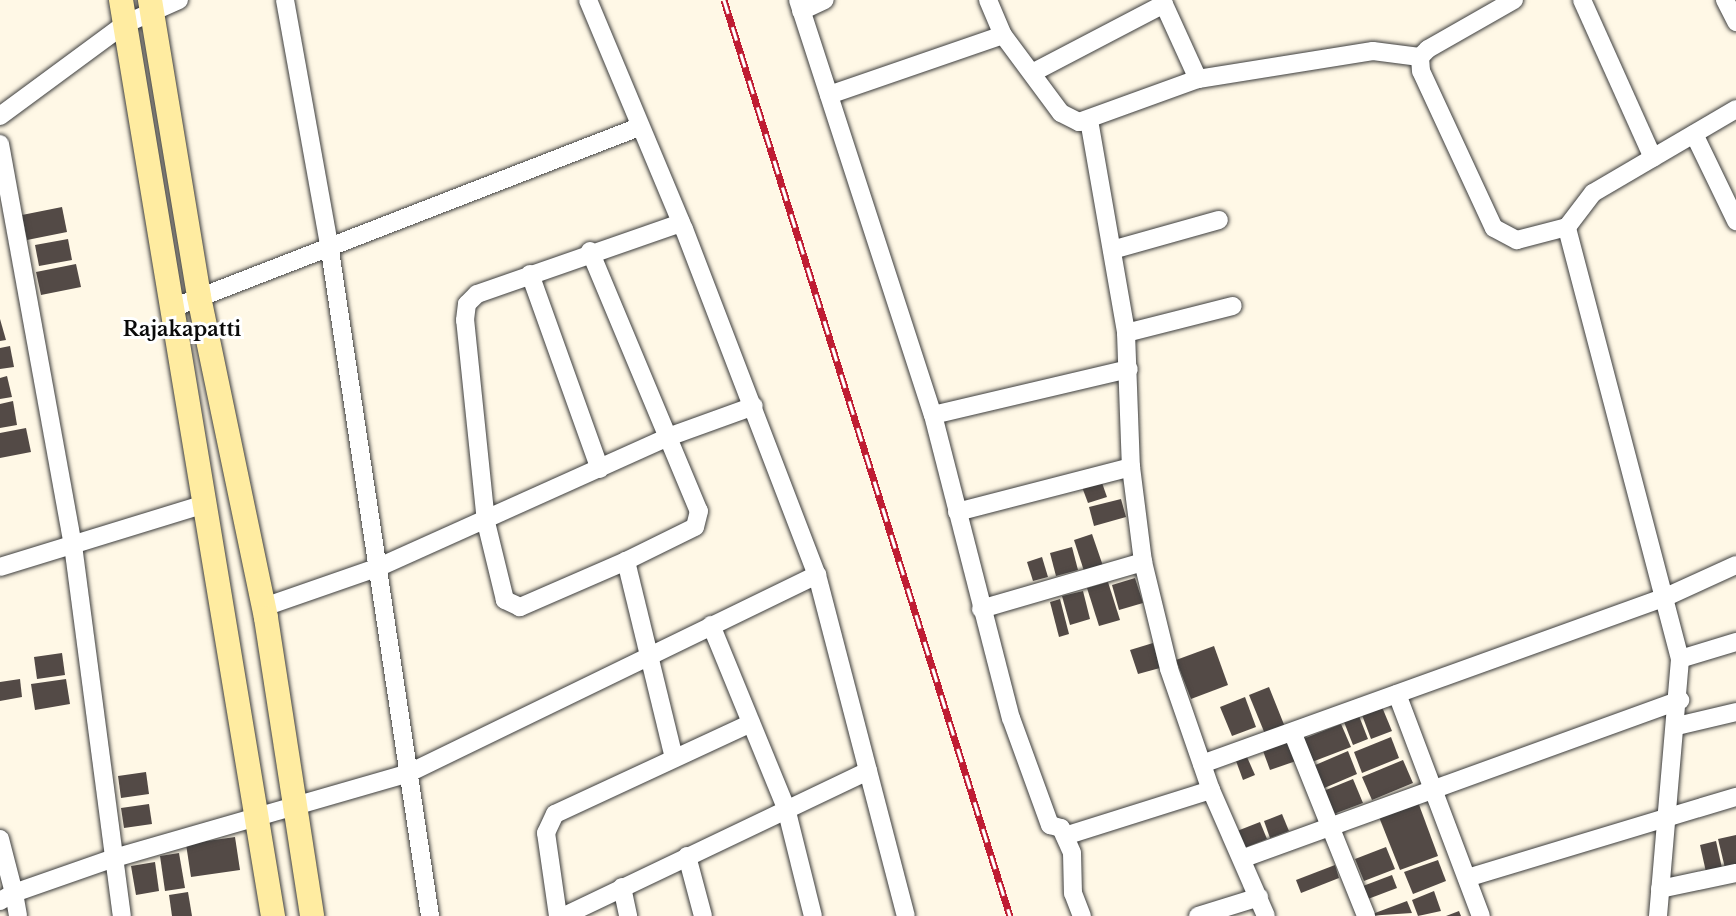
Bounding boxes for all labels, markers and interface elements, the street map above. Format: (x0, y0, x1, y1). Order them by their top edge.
district label: Rajakapatti (123, 317, 241, 341)

